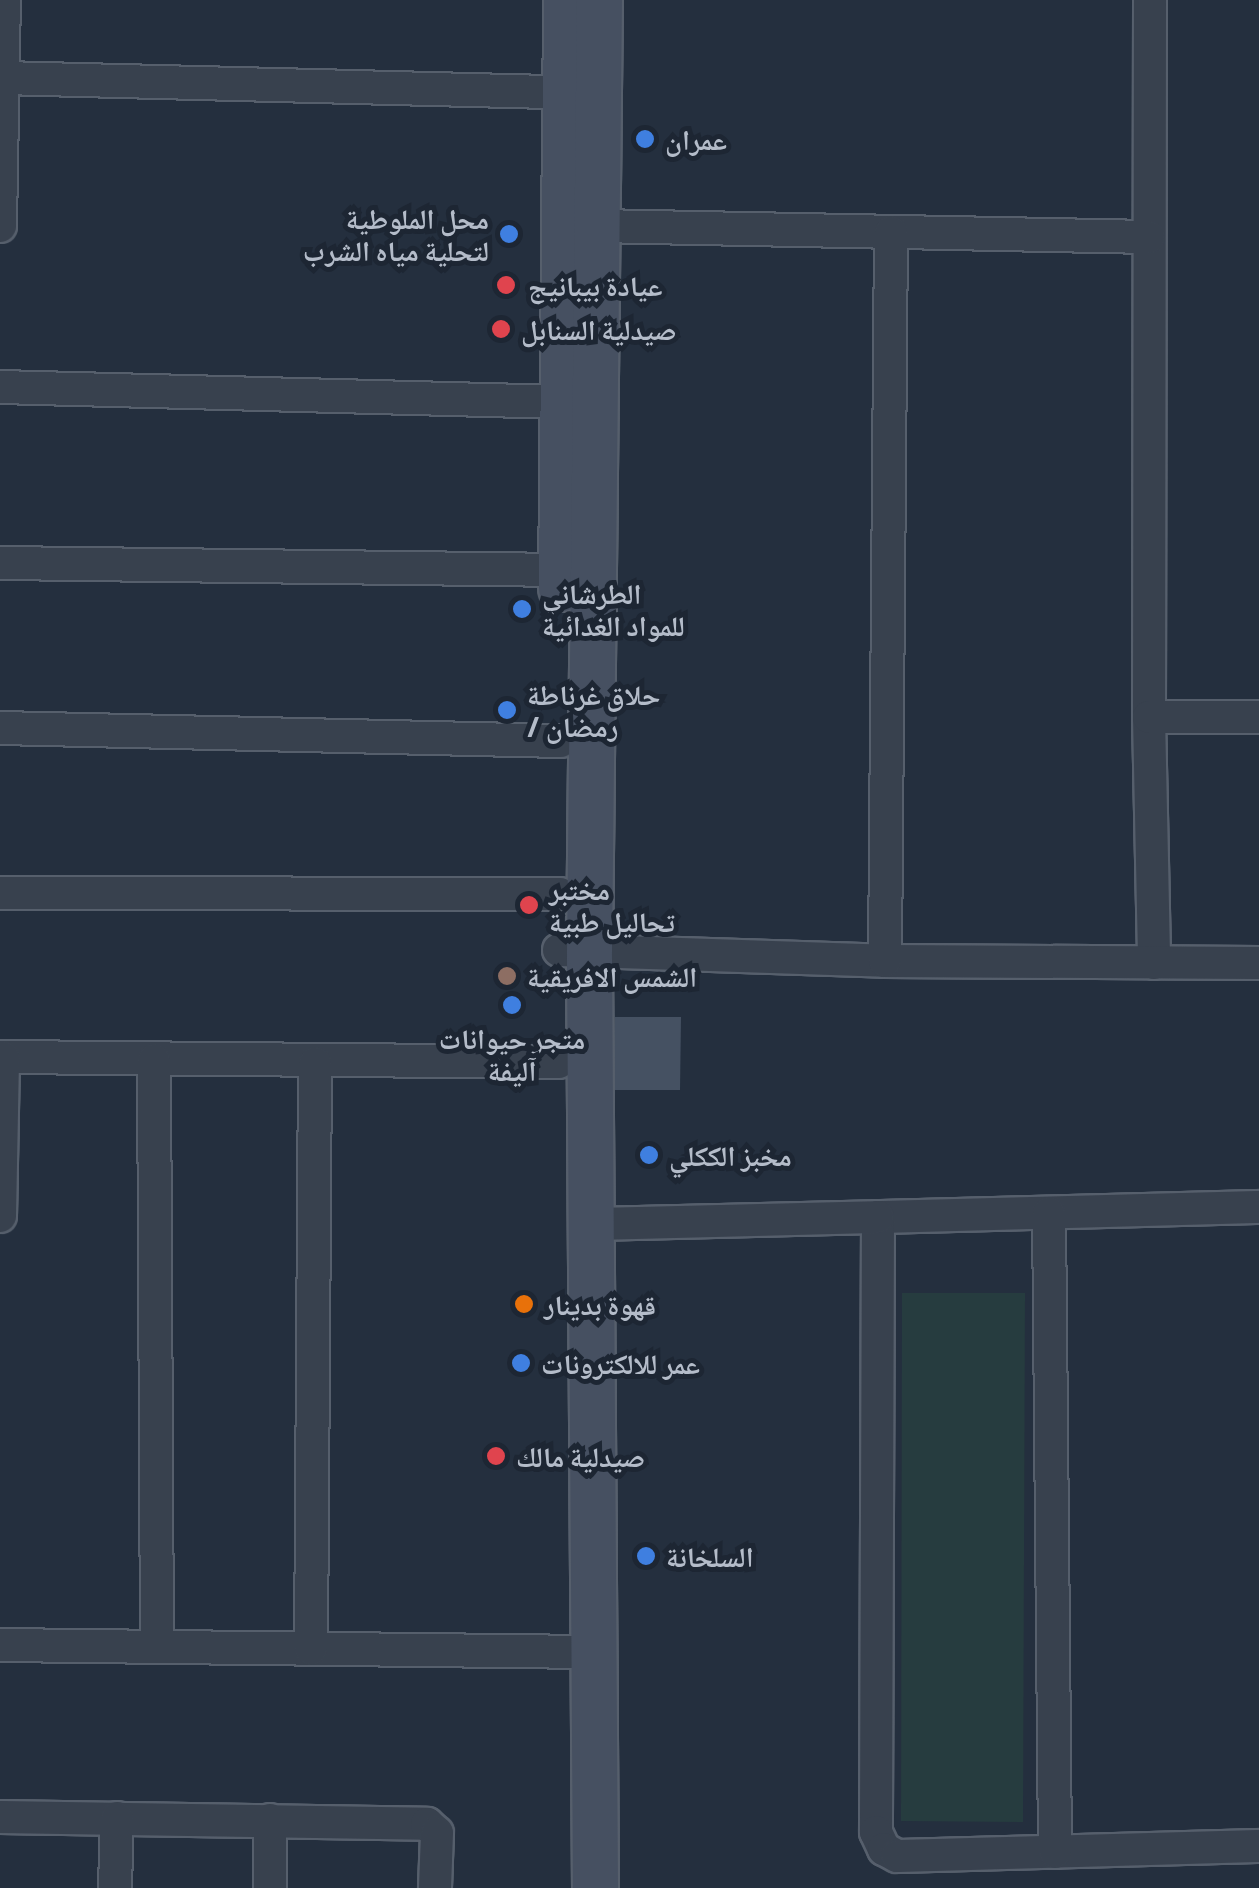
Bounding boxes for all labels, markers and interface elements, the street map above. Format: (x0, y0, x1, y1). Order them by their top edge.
place label: عمران (665, 122, 727, 156)
marker: عمران (634, 128, 656, 150)
place label: محل الملوطية لتحلية مياه الشرب (303, 201, 489, 267)
marker: محل الملوطية لتحلية مياه الشرب (498, 223, 520, 245)
place label: عيادة بيبانيج (528, 268, 662, 302)
marker: عيادة بيبانيج (493, 272, 519, 298)
place label: صيدلية السنابل (521, 312, 676, 346)
marker: صيدلية السنابل (490, 318, 512, 340)
place label: الطرشاني للمواد الغدائية (542, 576, 685, 642)
marker: الطرشاني للمواد الغدائية (511, 598, 533, 620)
place label: حلاق غرناطة / رمضان (527, 677, 660, 743)
marker: حلاق غرناطة / رمضان (496, 699, 518, 721)
place label: مختبر تحاليل طبية (549, 872, 675, 938)
marker: مختبر تحاليل طبية (518, 894, 540, 916)
place label: الشمس الافريقية (527, 959, 697, 993)
marker: الشمس الافريقية (496, 965, 518, 987)
marker: متجر حيوانات آليفة (501, 994, 523, 1016)
place label: متجر حيوانات آليفة (439, 1021, 585, 1087)
place label: مخبز الككلي (669, 1138, 792, 1172)
marker: مخبز الككلي (638, 1144, 660, 1166)
place label: قهوة بدينار (544, 1287, 656, 1321)
marker: قهوة بدينار (513, 1293, 535, 1315)
place label: عمر للالكترونات (541, 1346, 700, 1380)
marker: عمر للالكترونات (510, 1352, 532, 1374)
place label: صيدلية مالك (516, 1439, 645, 1473)
marker: صيدلية مالك (485, 1445, 507, 1467)
place label: السلخانة (666, 1539, 754, 1573)
marker: السلخانة (635, 1545, 657, 1567)

